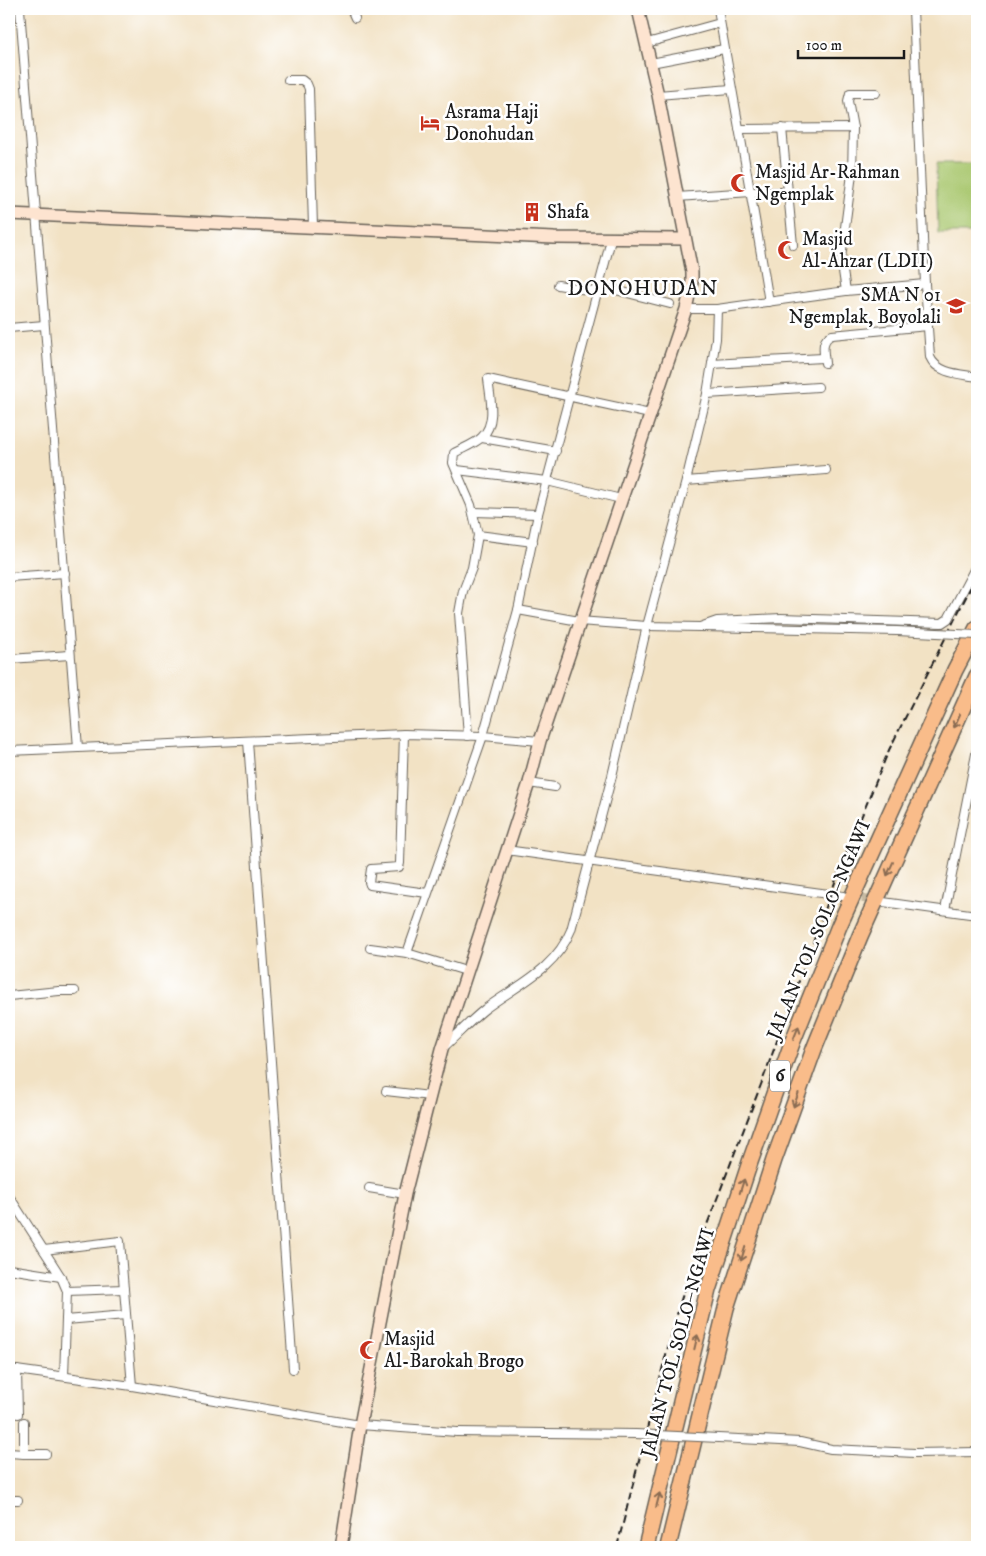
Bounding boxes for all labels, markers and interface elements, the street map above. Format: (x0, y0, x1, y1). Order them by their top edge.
scale bar (798, 28, 905, 60)
text: 100 m (806, 36, 842, 55)
place label: Asrama Haji Donohudan (445, 101, 539, 146)
hotel icon: Asrama Haji Donohudan (419, 112, 441, 134)
place label: Masjid Ar-Rahman Ngemplak (755, 161, 900, 206)
mosque icon: Masjid Ar-Rahman Ngemplak (729, 172, 751, 194)
building icon: Shafa (521, 201, 543, 223)
place label: Shafa (547, 201, 589, 224)
place label: Masjid Al-Ahzar (LDII) (802, 228, 933, 273)
mosque icon: Masjid Al-Ahzar (LDII) (776, 239, 798, 261)
district label: DONOHUDAN (568, 276, 718, 302)
place label: SMA N 01 Ngemplak, Boyolali (789, 284, 941, 329)
school or university icon: SMA N 01 Ngemplak, Boyolali (945, 295, 967, 317)
one-way arrow (952, 713, 962, 728)
street label: JALAN TOL SOLO–NGAWI (761, 817, 876, 1045)
one-way arrow (885, 861, 895, 876)
one-way arrow (792, 1026, 801, 1041)
road number: 6 (770, 1060, 790, 1092)
one-way arrow (791, 1092, 800, 1107)
one-way arrow (738, 1179, 747, 1195)
street label: JALAN TOL SOLO–NGAWI (636, 1226, 720, 1462)
one-way arrow (738, 1245, 748, 1261)
place label: Masjid Al-Barokah Brogo (384, 1328, 524, 1373)
one-way arrow (692, 1334, 701, 1350)
mosque icon: Masjid Al-Barokah Brogo (358, 1339, 380, 1361)
one-way arrow (654, 1492, 663, 1508)

